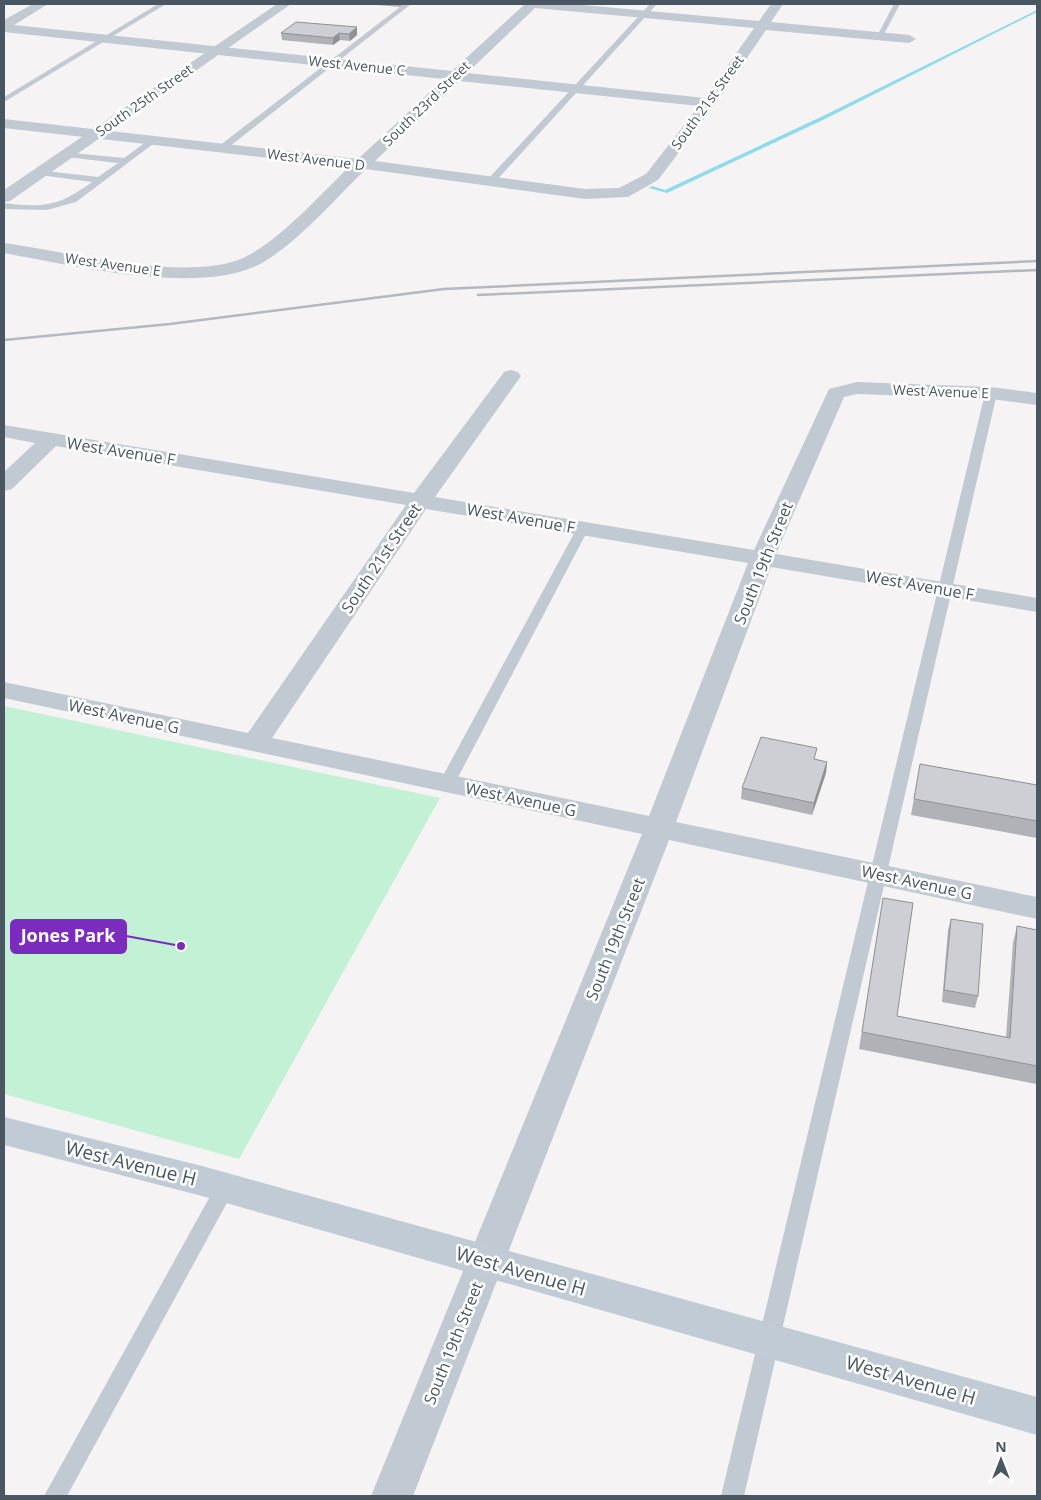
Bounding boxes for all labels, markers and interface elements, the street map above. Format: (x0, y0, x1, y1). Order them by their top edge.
street label: West Avenue C (308, 50, 407, 80)
street label: South 21st Street (666, 51, 748, 153)
street label: South 23rd Street (378, 56, 474, 150)
street label: South 25th Street (92, 59, 196, 141)
street label: West Avenue D (266, 144, 366, 174)
street label: West Avenue E (64, 248, 162, 280)
street label: West Avenue E (893, 380, 989, 402)
street label: West Avenue F (65, 432, 177, 470)
street label: South 21st Street (336, 498, 426, 617)
street label: West Avenue F (465, 498, 577, 538)
street label: South 19th Street (728, 498, 798, 628)
street label: West Avenue F (864, 565, 976, 605)
street label: West Avenue G (67, 694, 181, 738)
street label: West Avenue G (464, 777, 578, 821)
street label: West Avenue G (860, 860, 974, 904)
street label: South 19th Street (580, 874, 650, 1004)
callout: Jones Park (11, 920, 126, 953)
text: Jones Park (19, 923, 116, 947)
street label: West Avenue H (63, 1134, 199, 1192)
street label: West Avenue H (453, 1240, 589, 1302)
street label: South 19th Street (418, 1278, 488, 1408)
street label: West Avenue H (843, 1349, 979, 1411)
north arrow (976, 1435, 1026, 1485)
text: N (995, 1437, 1007, 1456)

